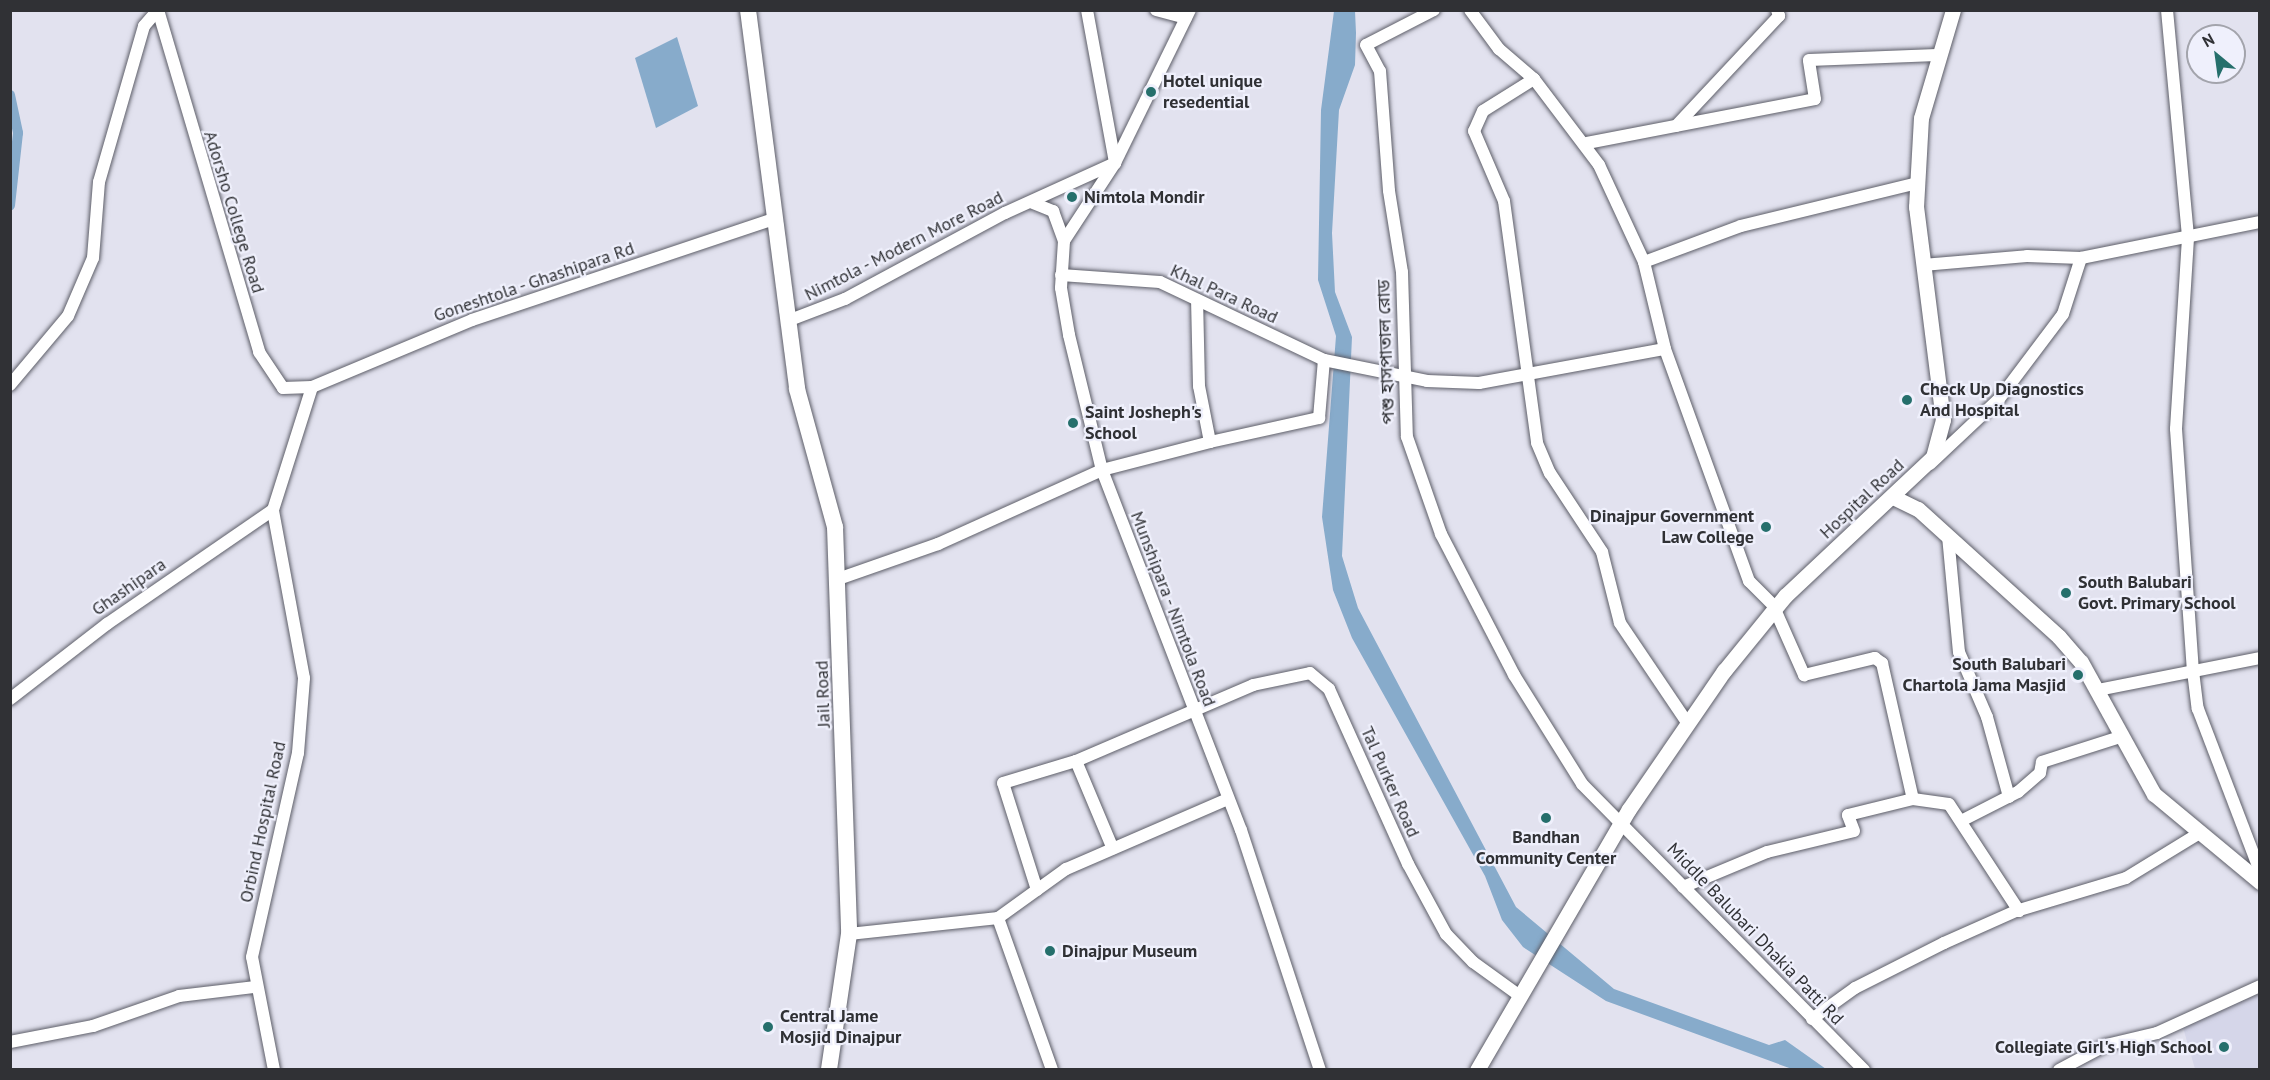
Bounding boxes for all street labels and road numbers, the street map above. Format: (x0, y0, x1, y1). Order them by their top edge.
street label: Adorsho College Road (199, 128, 269, 296)
street label: Nimtola - Modern More Road (800, 186, 1008, 306)
street label: Goneshtola - Ghashipara Rd (429, 237, 639, 327)
street label: Khal Para Road (1167, 260, 1281, 328)
street label: পশু হাসপাতাল রোড (1373, 279, 1399, 425)
street label: Hospital Road (1815, 455, 1909, 543)
street label: Munshipara - Nimtola Road (1125, 507, 1221, 711)
street label: Ghashipara (88, 554, 170, 620)
street label: Jail Road (811, 660, 835, 728)
street label: Tal Purker Road (1356, 723, 1424, 841)
street label: Orbind Hospital Road (235, 739, 291, 905)
street label: Middle Balubari Dhakia Patti Rd (1662, 838, 1848, 1030)

